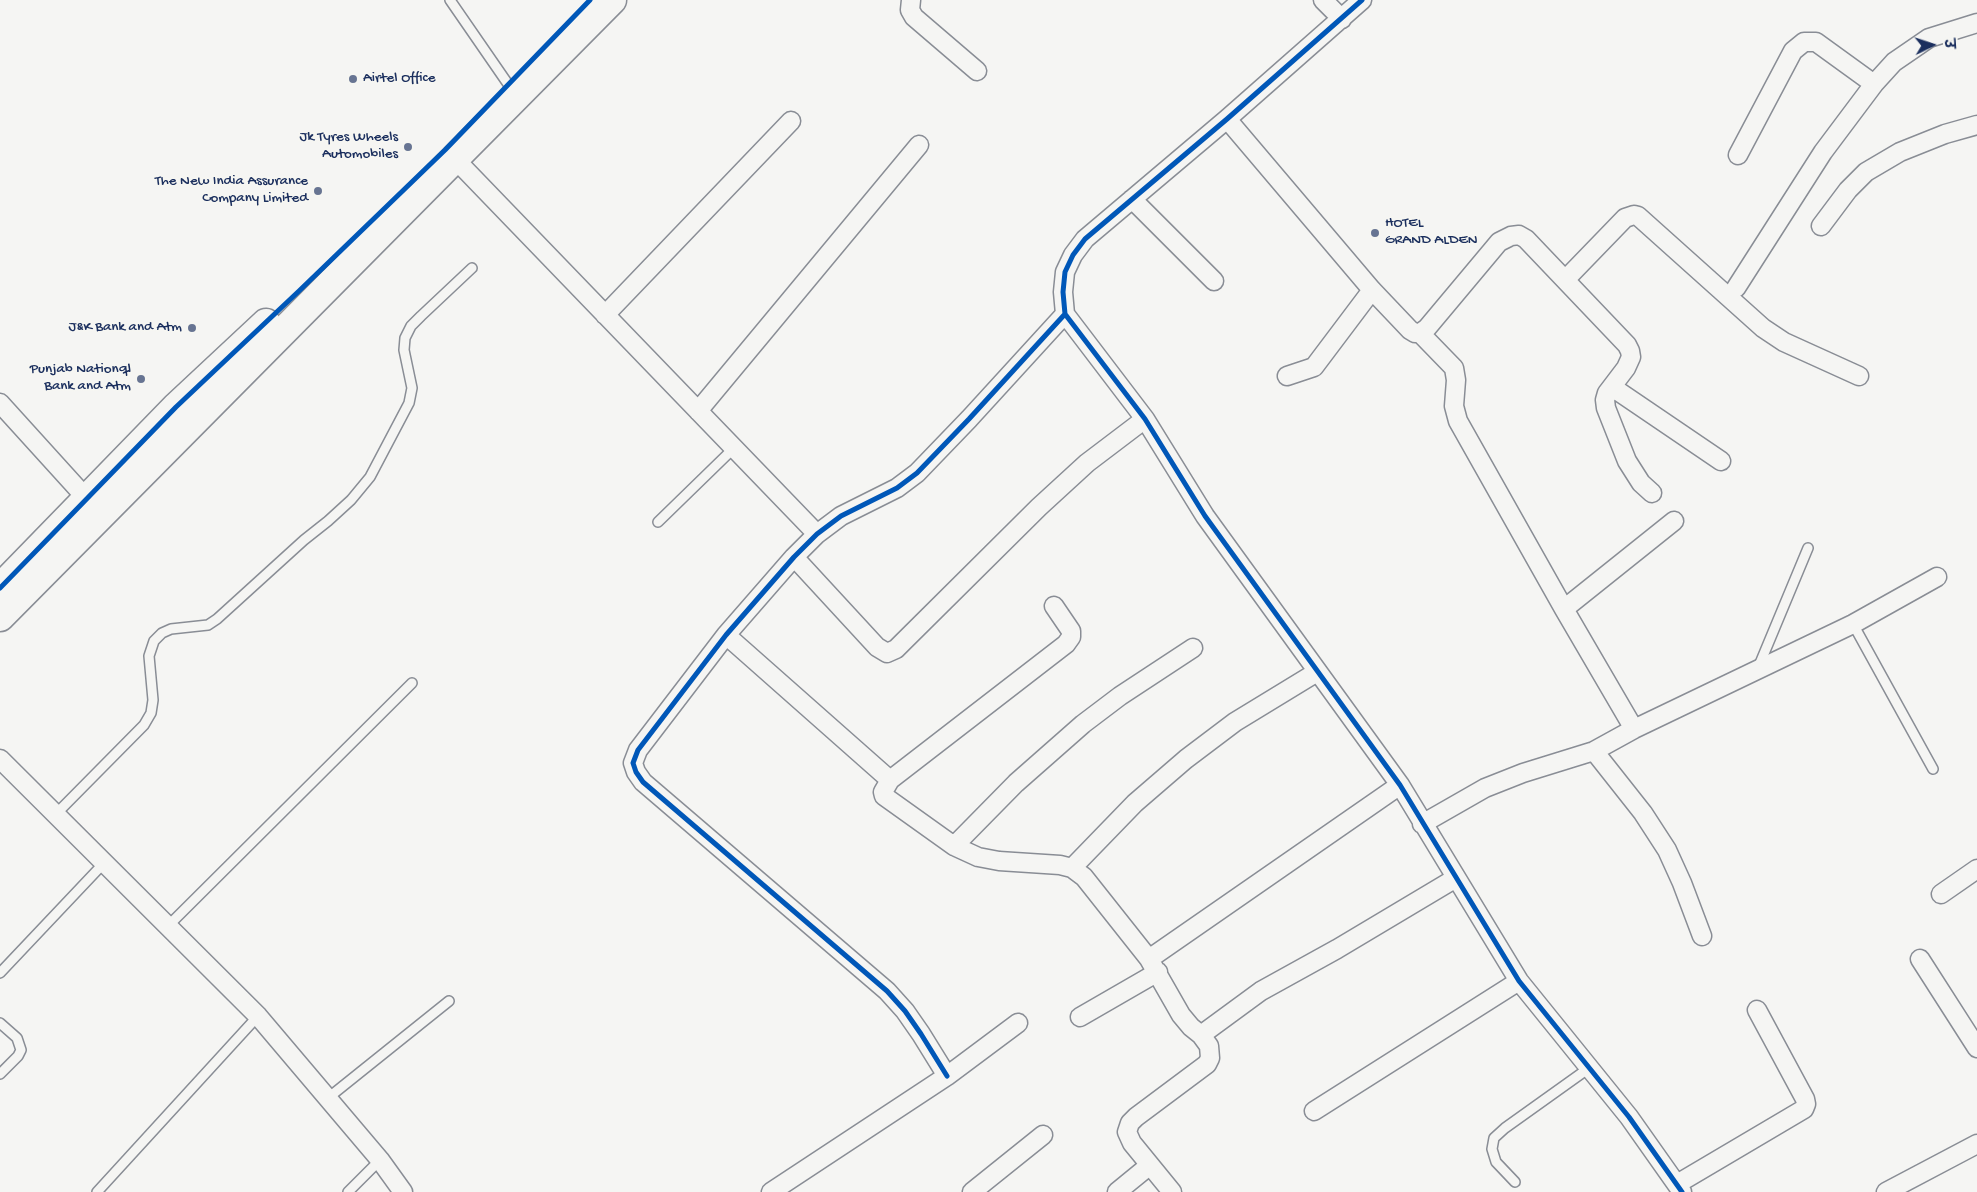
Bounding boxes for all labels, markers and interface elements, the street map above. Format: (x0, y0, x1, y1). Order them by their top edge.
north arrow (1907, 20, 1957, 70)
text: उ (1939, 39, 1956, 49)
place label: Airtel Office (363, 70, 435, 88)
marker: Airtel Office (347, 73, 359, 85)
place label: Jk Tyres Wheels Automobiles (299, 129, 398, 164)
marker: Jk Tyres Wheels Automobiles (402, 141, 414, 153)
place label: The New India Assurance Company Limited (155, 173, 308, 208)
marker: The New India Assurance Company Limited (312, 185, 324, 197)
place label: HOTEL GRAND ALDEN (1385, 215, 1478, 250)
marker: HOTEL GRAND ALDEN (1369, 227, 1381, 239)
place label: J&K Bank and Atm (69, 319, 182, 337)
marker: J&K Bank and Atm (186, 322, 198, 334)
place label: Punjab Nationql Bank and Atm (30, 361, 131, 396)
marker: Punjab Nationql Bank and Atm (135, 373, 147, 385)

